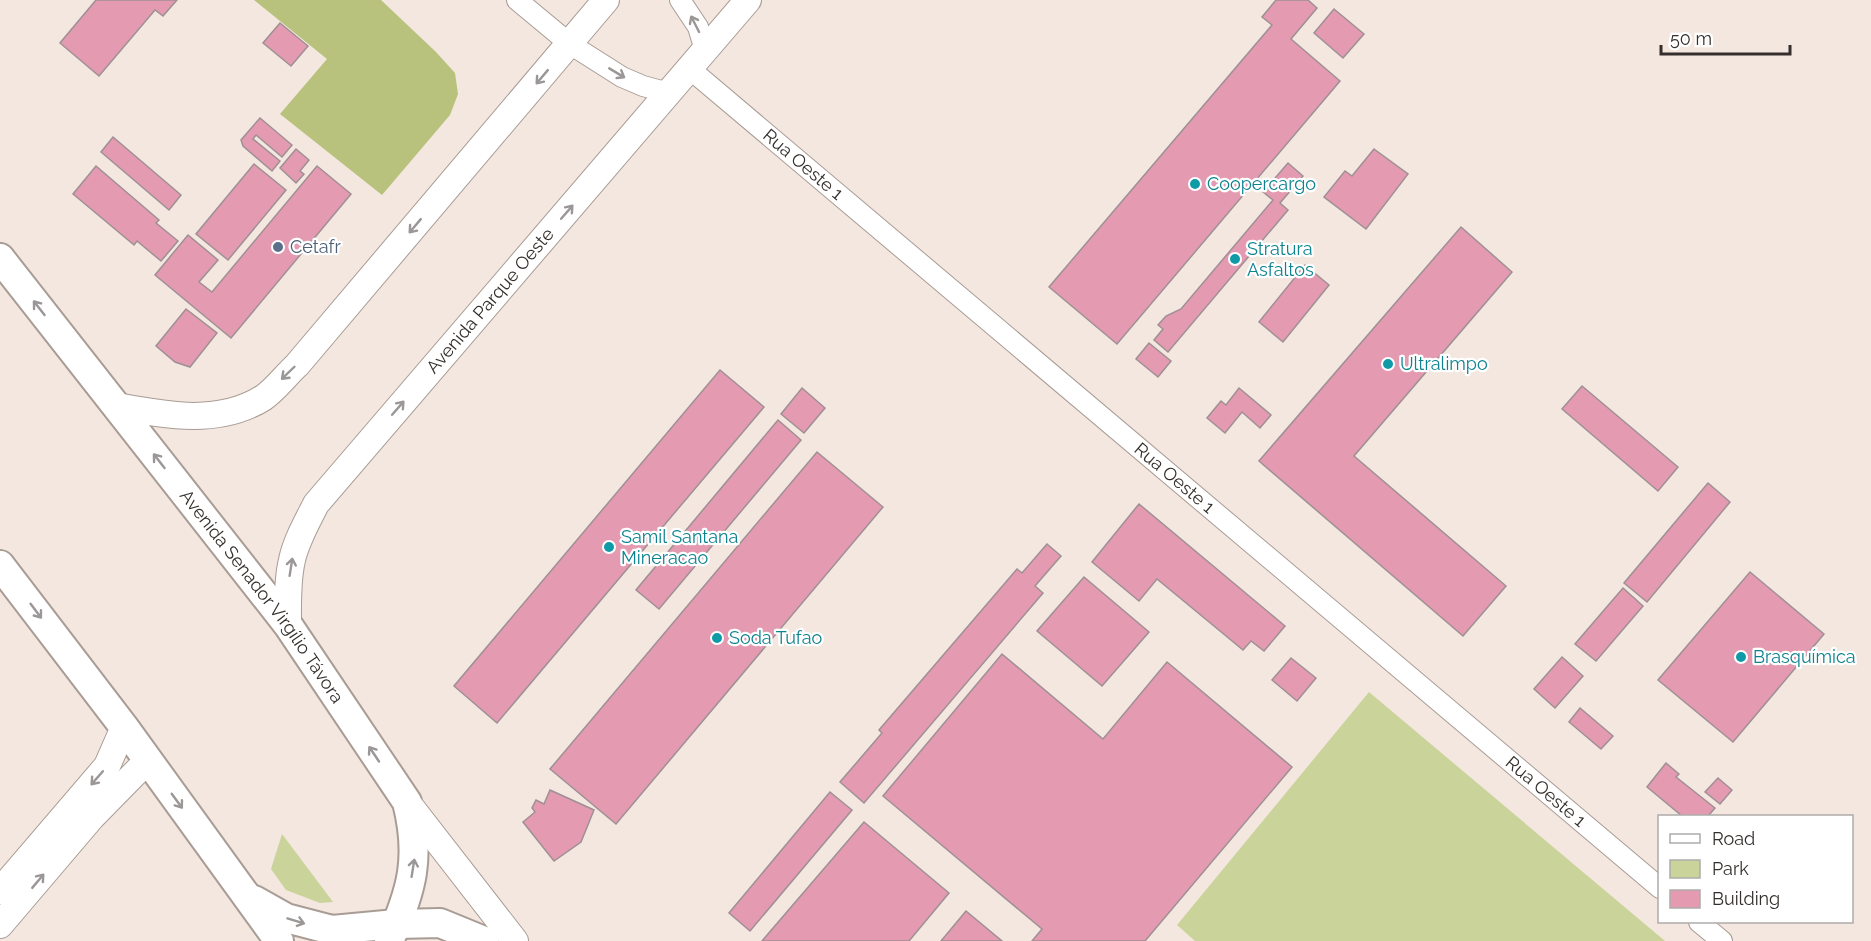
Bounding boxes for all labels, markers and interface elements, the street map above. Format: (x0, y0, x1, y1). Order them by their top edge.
one-way arrow (689, 15, 701, 33)
scale bar (1661, 18, 1790, 56)
text: 50 m (1670, 28, 1712, 49)
one-way arrow (608, 68, 625, 80)
one-way arrow (535, 69, 549, 84)
street label: Rua Oeste 1 (759, 124, 848, 204)
place label: Coopercargo (1207, 173, 1316, 194)
marker: Coopercargo (1188, 177, 1202, 191)
one-way arrow (560, 204, 573, 220)
one-way arrow (409, 218, 422, 234)
street label: Avenida Parque Oeste (422, 223, 558, 377)
place label: Cetafr (290, 236, 342, 257)
place label: Stratura Asfaltos (1247, 238, 1314, 280)
marker: Cetafr (271, 240, 285, 254)
marker: Stratura Asfaltos (1228, 252, 1242, 266)
one-way arrow (33, 300, 46, 316)
place label: Ultralimpo (1400, 353, 1488, 374)
marker: Ultralimpo (1381, 357, 1395, 371)
one-way arrow (281, 366, 296, 381)
one-way arrow (392, 400, 405, 416)
street label: Rua Oeste 1 (1130, 438, 1219, 518)
one-way arrow (153, 454, 166, 470)
street label: Avenida Senador Virgílio Távora (176, 485, 348, 707)
place label: Samil Santana Mineracao (621, 526, 738, 568)
marker: Samil Santana Mineracao (602, 540, 616, 554)
one-way arrow (286, 558, 297, 577)
one-way arrow (29, 603, 42, 619)
place label: Soda Tufao (729, 627, 823, 648)
marker: Soda Tufao (710, 631, 724, 645)
place label: Brasquímica (1753, 646, 1856, 667)
marker: Brasquímica (1734, 650, 1748, 664)
one-way arrow (368, 746, 380, 762)
street label: Rua Oeste 1 (1502, 751, 1591, 831)
one-way arrow (90, 770, 104, 785)
one-way arrow (171, 792, 183, 809)
legend (1658, 815, 1853, 923)
text: Road (1712, 828, 1755, 849)
text: Park (1712, 858, 1749, 879)
one-way arrow (407, 859, 418, 878)
one-way arrow (31, 874, 45, 889)
text: Building (1712, 888, 1780, 909)
one-way arrow (286, 917, 305, 928)

